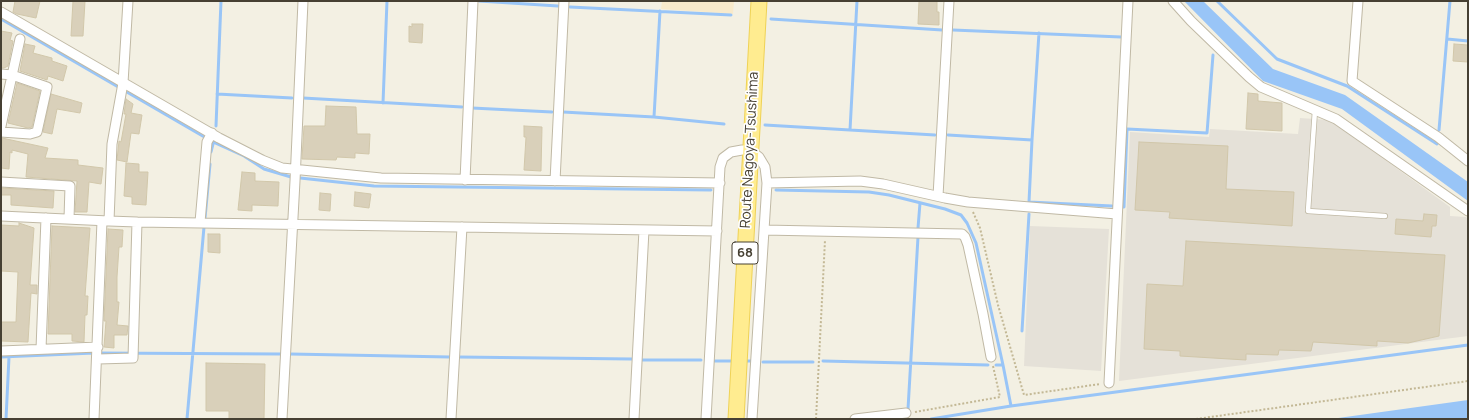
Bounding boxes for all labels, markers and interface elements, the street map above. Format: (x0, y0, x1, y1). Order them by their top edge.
street label: Route Nagoya-Tsushima (738, 71, 762, 229)
road number: 68 (732, 242, 758, 264)

